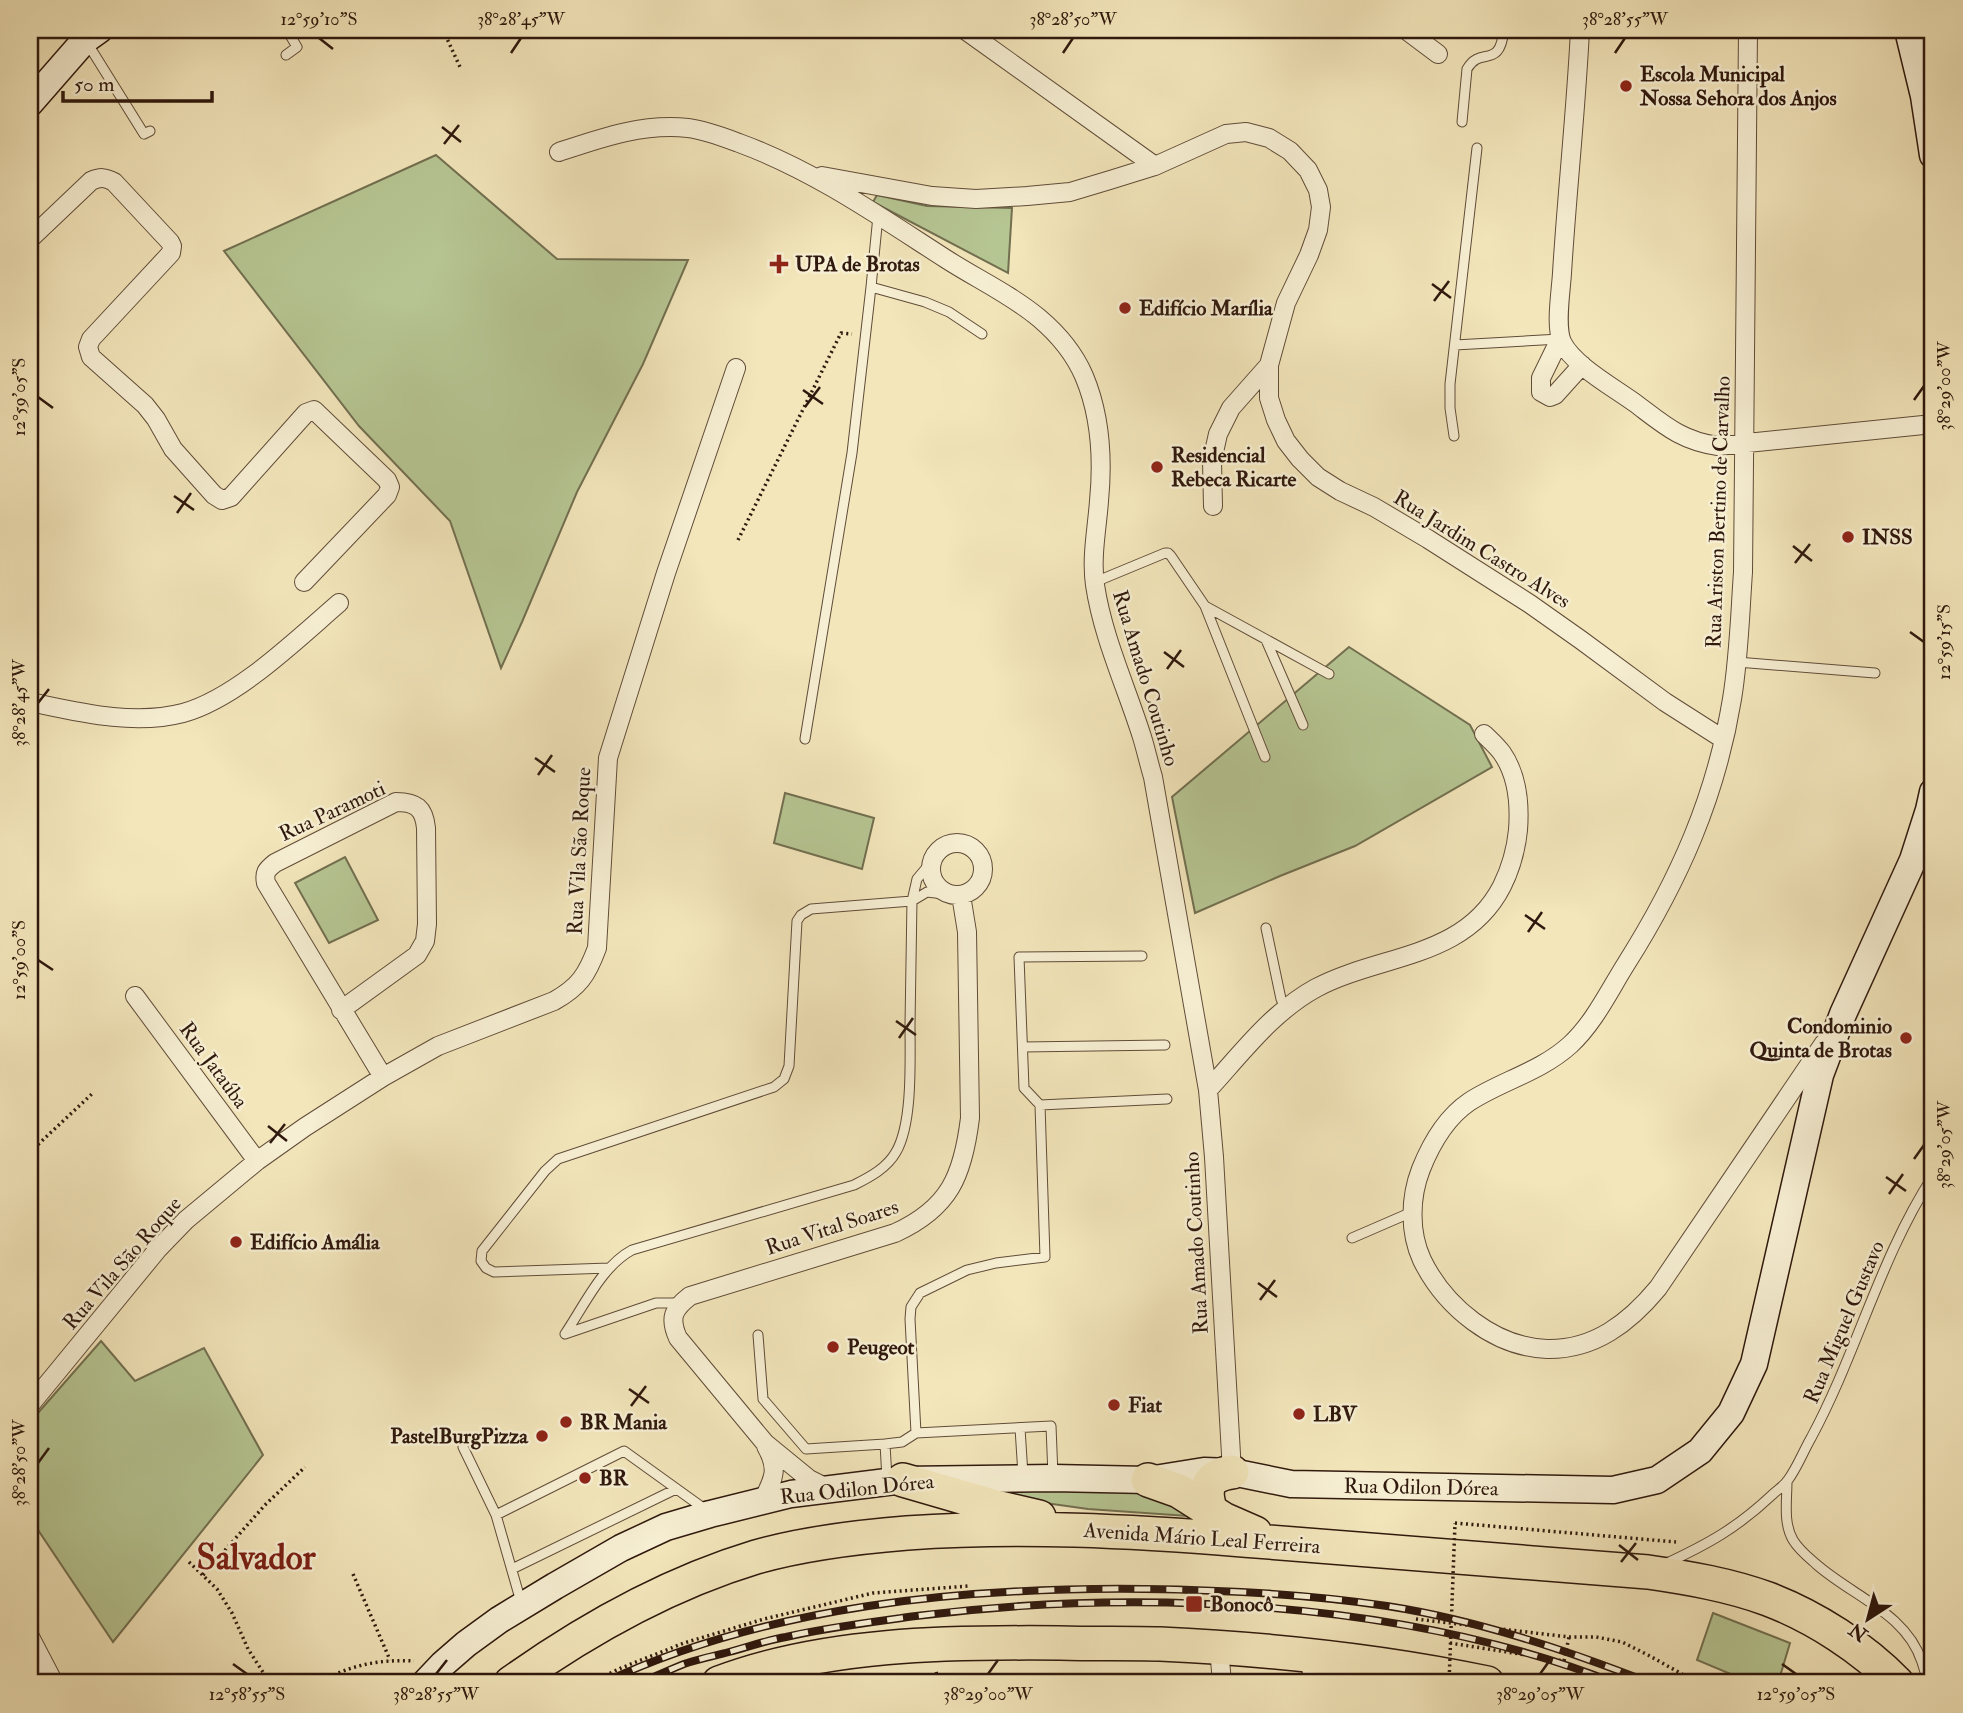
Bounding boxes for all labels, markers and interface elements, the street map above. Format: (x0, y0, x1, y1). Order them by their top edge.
text: 12°59'10"S (280, 8, 358, 31)
text: 38°28'45"W (477, 8, 566, 31)
text: 38°28'50"W (1029, 8, 1117, 31)
text: 38°28'55"W (1582, 8, 1669, 31)
scale bar (63, 60, 212, 104)
place label: Escola Municipal Nossa Sehora dos Anjos (1639, 61, 1837, 112)
text: 50 m (74, 71, 115, 98)
marker: Escola Municipal Nossa Sehora dos Anjos (1618, 78, 1634, 94)
place label: UPA de Brotas (795, 251, 920, 278)
marker: UPA de Brotas (769, 254, 789, 274)
place label: Edifício Marília (1139, 295, 1274, 322)
marker: Edifício Marília (1117, 300, 1133, 316)
text: 38°29'00"W (1933, 341, 1956, 431)
text: 12°59'05"S (8, 358, 31, 436)
street label: Rua Ariston Bertino de Carvalho (1700, 375, 1737, 649)
place label: Residencial Rebeca Ricarte (1171, 442, 1297, 493)
marker: Residencial Rebeca Ricarte (1149, 459, 1165, 475)
street label: Rua Jardim Castro Alves (1388, 484, 1575, 615)
place label: INSS (1862, 524, 1913, 551)
marker: INSS (1840, 529, 1856, 545)
street label: Rua Amado Coutinho (1106, 587, 1185, 769)
text: 12°59'15"S (1933, 604, 1956, 680)
text: 38°28'45"W (8, 658, 31, 747)
street label: Rua Vila São Roque (562, 766, 597, 936)
street label: Rua Paramoti (275, 775, 390, 848)
text: 12°59'00"S (8, 920, 31, 1000)
place label: Condominio Quinta de Brotas (1750, 1013, 1892, 1064)
street label: Rua Jataúba (173, 1017, 254, 1114)
marker: Condominio Quinta de Brotas (1898, 1030, 1914, 1046)
text: 38°29'05"W (1933, 1100, 1956, 1189)
street label: Rua Amado Coutinho (1178, 1151, 1215, 1335)
street label: Rua Vila São Roque (57, 1191, 188, 1336)
street label: Rua Vital Soares (762, 1193, 902, 1262)
place label: Edifício Amália (250, 1229, 381, 1256)
marker: Edifício Amália (228, 1234, 244, 1250)
street label: Rua Miguel Gustavo (1798, 1237, 1891, 1408)
place label: Peugeot (847, 1334, 915, 1361)
marker: Peugeot (825, 1339, 841, 1355)
place label: Fiat (1128, 1392, 1162, 1419)
marker: Fiat (1106, 1397, 1122, 1413)
place label: LBV (1313, 1401, 1358, 1428)
marker: LBV (1291, 1406, 1307, 1422)
place label: BR Mania (580, 1409, 668, 1436)
marker: BR Mania (558, 1414, 574, 1430)
text: 38°28'50"W (8, 1419, 31, 1507)
place label: PastelBurgPizza (390, 1423, 529, 1450)
marker: PastelBurgPizza (534, 1428, 550, 1444)
place label: BR (599, 1465, 629, 1492)
street label: Rua Odilon Dórea (779, 1468, 936, 1511)
marker: BR (577, 1470, 593, 1486)
street label: Rua Odilon Dórea (1343, 1473, 1499, 1502)
street label: Avenida Mário Leal Ferreira (1082, 1517, 1322, 1560)
district label: Salvador (196, 1536, 317, 1580)
north arrow (1834, 1584, 1904, 1654)
place label: Bonocô (1210, 1591, 1273, 1618)
marker: Bonocô (1184, 1594, 1204, 1614)
text: N (1844, 1617, 1873, 1647)
text: 12°58'55"S (209, 1683, 285, 1706)
text: 38°28'55"W (393, 1683, 480, 1706)
text: 38°29'00"W (943, 1683, 1033, 1706)
text: 38°29'05"W (1496, 1683, 1585, 1706)
text: 12°59'05"S (1757, 1683, 1835, 1706)

